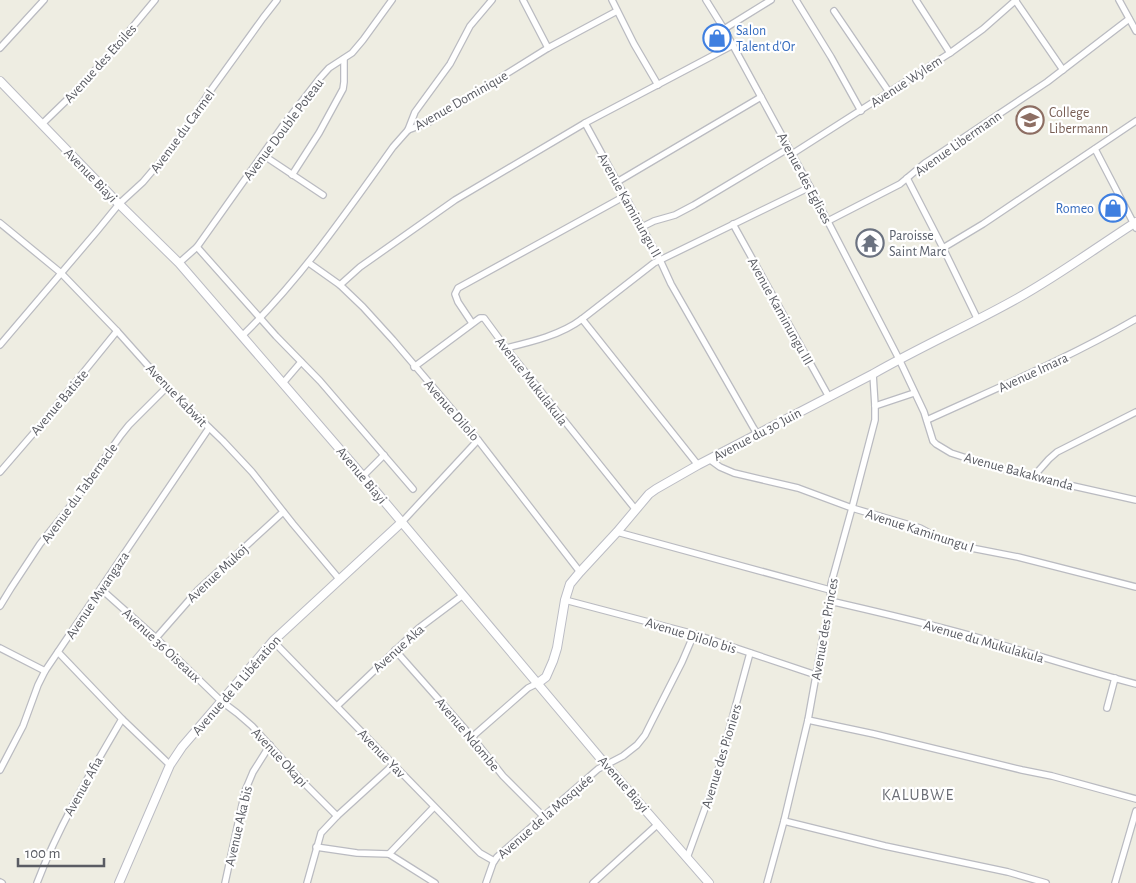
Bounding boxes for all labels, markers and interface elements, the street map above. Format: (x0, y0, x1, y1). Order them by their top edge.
street label: Avenue des Etoiles (62, 22, 140, 106)
shop icon: Salon Talent d'Or (702, 23, 732, 53)
place label: Salon Talent d'Or (736, 24, 796, 54)
street label: Avenue Wylem (868, 54, 945, 110)
street label: Avenue Dominique (413, 69, 510, 133)
street label: Avenue Double Poteau (241, 76, 327, 183)
street label: Avenue du Carmel (148, 87, 218, 176)
school or university icon: College Libermann (1015, 105, 1045, 135)
place label: College Libermann (1049, 106, 1108, 136)
street label: Avenue Libermann (913, 109, 1005, 179)
street label: Avenue des Eglises (774, 131, 834, 226)
street label: Avenue Biayi (61, 146, 120, 206)
street label: Avenue Kaminungu II (595, 151, 664, 260)
shop icon: Romeo (1098, 193, 1128, 223)
place label: Romeo (1055, 202, 1094, 216)
temple icon: Paroisse Saint Marc (855, 228, 885, 258)
place label: Paroisse Saint Marc (889, 229, 947, 259)
street label: Avenue Kaminungu III (745, 255, 815, 368)
street label: Avenue Mukulakula (492, 335, 570, 429)
street label: Avenue Imara (996, 350, 1071, 395)
street label: Avenue Kabwit (143, 362, 210, 430)
street label: Avenue Batiste (28, 367, 91, 438)
street label: Avenue Dilolo (421, 377, 482, 444)
street label: Avenue du 30 Juin (711, 406, 804, 464)
street label: Avenue du Tabernacle (39, 441, 121, 546)
street label: Avenue Biayi (333, 444, 389, 507)
street label: Avenue Bakakwanda (963, 451, 1075, 493)
street label: Avenue Kaminungu I (864, 507, 976, 555)
street label: Avenue Mukoj (184, 542, 251, 605)
street label: Avenue Mwangaza (64, 549, 132, 642)
street label: Avenue des Princes (809, 577, 841, 681)
street label: Avenue 36 Oiseaux (119, 606, 203, 685)
street label: Avenue Dilolo bis (644, 615, 738, 656)
street label: Avenue du Mukulakula (922, 618, 1046, 666)
street label: Avenue Aka (370, 622, 427, 675)
street label: Avenue de la Libération (190, 633, 284, 738)
street label: Avenue Ndombe (433, 695, 502, 774)
street label: Avenue des Pioniers (699, 702, 745, 810)
street label: Avenue Okapi (249, 725, 310, 790)
street label: Avenue Yav (355, 727, 408, 781)
street label: Avenue Afia (62, 754, 106, 819)
street label: Avenue Biayi (595, 754, 651, 816)
street label: Avenue de la Mosquée (495, 772, 596, 862)
street label: Avenue Aka bis (223, 785, 255, 868)
district label: KALUBWE (882, 787, 954, 803)
scale bar (18, 836, 104, 868)
text: 100 m (25, 846, 60, 861)

